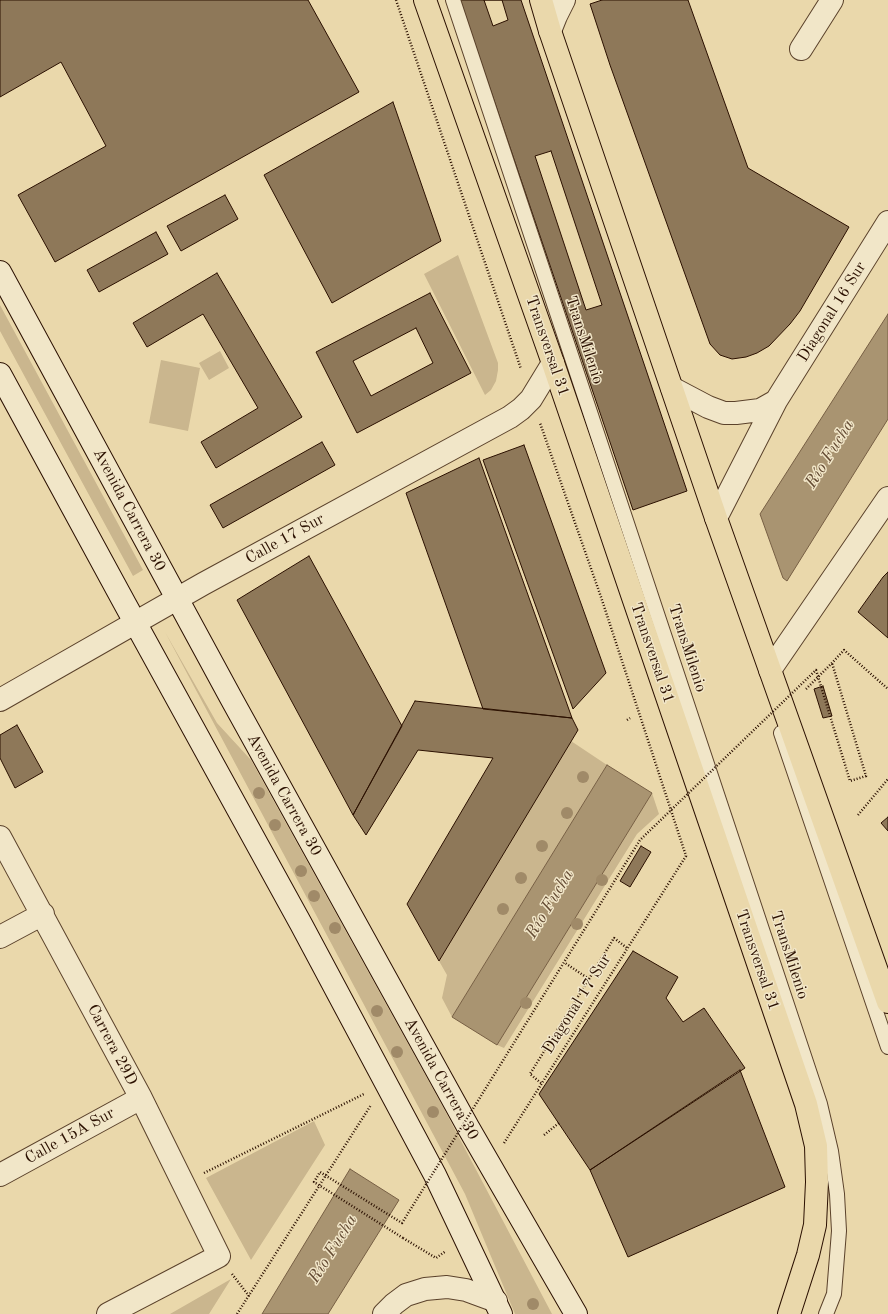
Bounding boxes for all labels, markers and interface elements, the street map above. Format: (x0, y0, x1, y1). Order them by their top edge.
street label: Diagonal 16 Sur (793, 258, 871, 366)
street label: Transversal 31 (521, 293, 573, 399)
street label: TransMilenio (561, 293, 607, 387)
water label: Río Fucha (801, 416, 859, 492)
street label: Avenida Carrera 30 (88, 445, 170, 575)
street label: Calle 17 Sur (242, 509, 328, 569)
street label: Transversal 31 (626, 600, 678, 706)
street label: TransMilenio (664, 601, 710, 695)
street label: Avenida Carrera 30 (242, 731, 326, 859)
water label: Río Fucha (521, 866, 579, 942)
street label: Transversal 31 (731, 907, 783, 1013)
street label: TransMilenio (766, 908, 812, 1002)
street label: Diagonal 17 Sur (538, 950, 616, 1058)
street label: Carrera 29D (83, 1001, 141, 1089)
street label: Avenida Carrera 30 (399, 1015, 483, 1143)
street label: Calle 15A Sur (22, 1104, 118, 1168)
water label: Río Fucha (304, 1211, 362, 1287)

